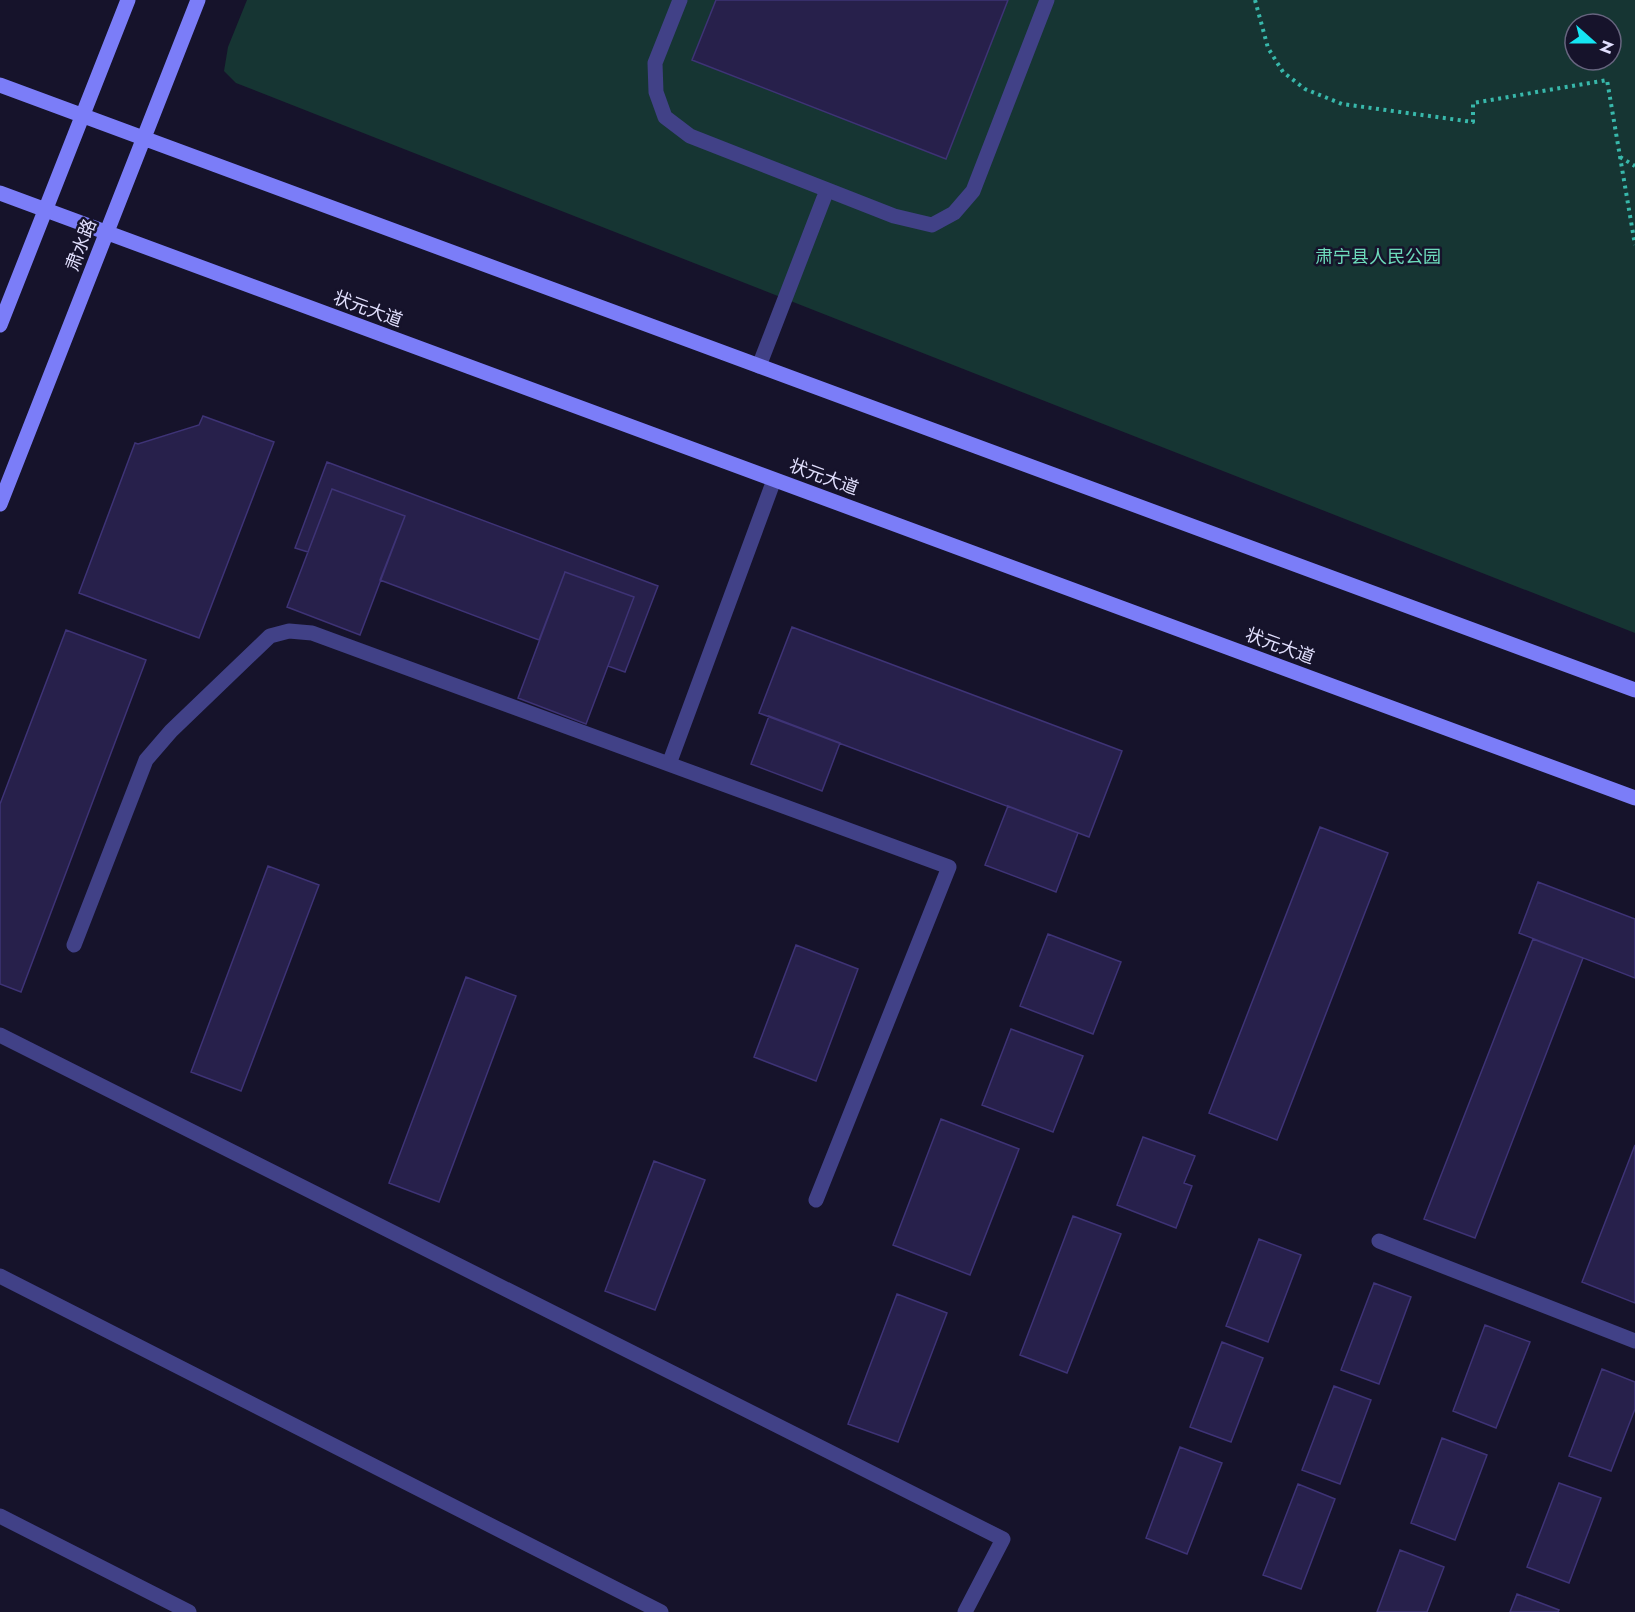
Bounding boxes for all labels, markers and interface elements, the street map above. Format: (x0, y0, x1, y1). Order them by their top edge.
north arrow (1563, 12, 1623, 72)
text: N (1594, 37, 1620, 57)
street label: 肃水路 (59, 215, 103, 275)
park label: 肃宁县人民公园 (1315, 244, 1441, 270)
street label: 状元大道 (330, 284, 406, 334)
street label: 状元大道 (786, 452, 862, 502)
street label: 状元大道 (1242, 621, 1318, 671)

